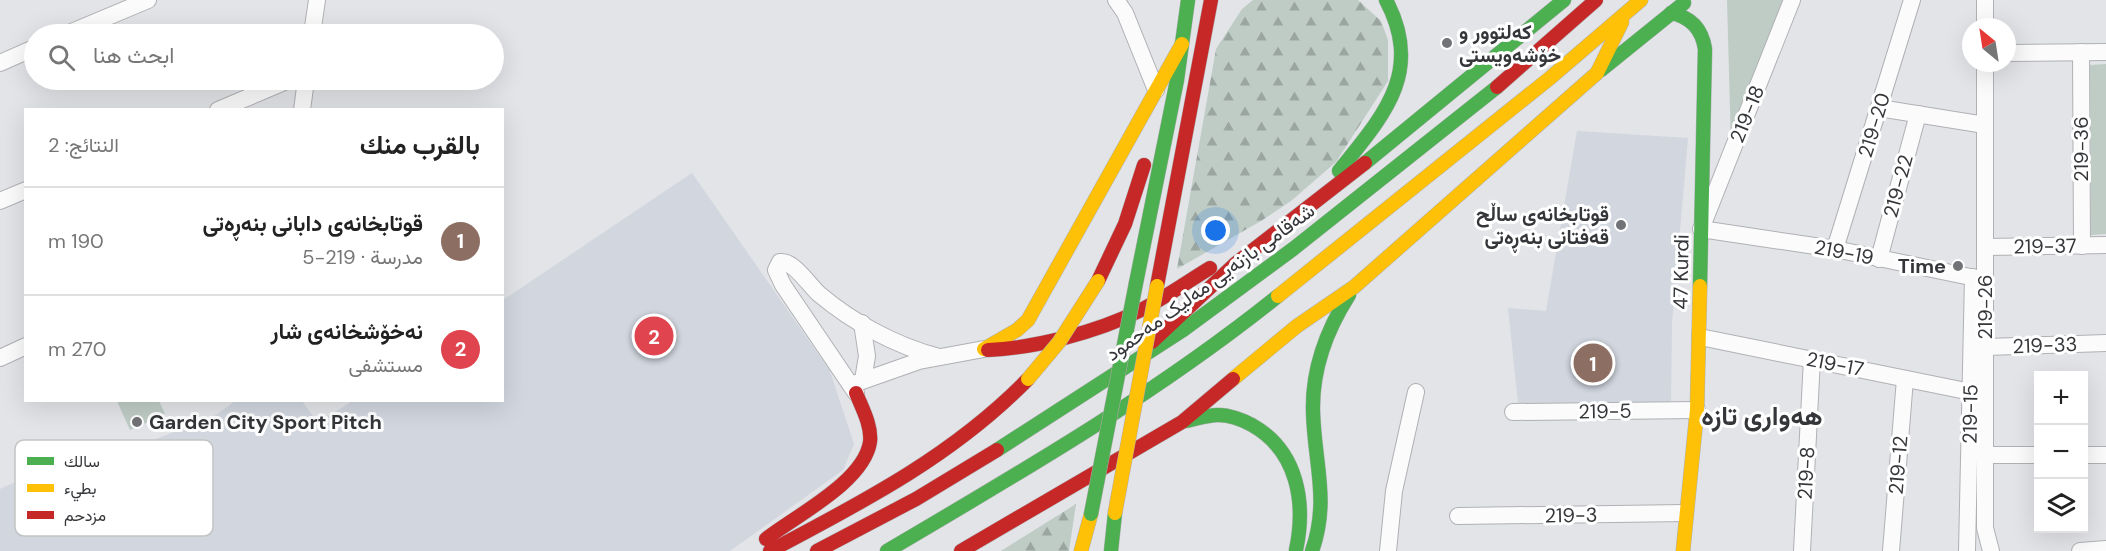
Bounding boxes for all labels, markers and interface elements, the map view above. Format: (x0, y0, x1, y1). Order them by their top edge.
north arrow (1962, 18, 2016, 72)
place label: کەلتوور و خۆشەویستی (1459, 19, 1561, 68)
search box (24, 24, 504, 90)
marker: کەلتوور و خۆشەویستی (1440, 36, 1454, 50)
icon: search (45, 41, 78, 74)
text: ابحث هنا (93, 41, 174, 70)
street label: 219-18 (1724, 82, 1770, 146)
street label: 219-20 (1852, 90, 1896, 160)
street label: 219-36 (2068, 116, 2094, 182)
text: بالقرب منك (360, 128, 480, 162)
text: النتائج: 2 (48, 132, 119, 158)
street label: 219-22 (1877, 152, 1919, 220)
street label: شەقامی بازنەیی مەلیک مەحمود (1100, 197, 1320, 367)
place label: قوتابخانەی ساڵح قەفتانی بنەڕەتی (1476, 201, 1609, 253)
text: قوتابخانەی دابانی بنەڕەتی (202, 209, 423, 238)
your location (1201, 216, 1230, 245)
marker: قوتابخانەی ساڵح قەفتانی بنەڕەتی (1614, 218, 1628, 232)
text: 190 m (48, 228, 104, 254)
text: 1 (457, 228, 464, 254)
street label: 219-37 (2013, 232, 2077, 260)
street label: 47 Kurdi (1667, 234, 1695, 310)
street label: 219-19 (1812, 234, 1876, 270)
text: مدرسة · 219-5 (302, 244, 423, 270)
place label: Time (1898, 253, 1946, 279)
marker: Time (1951, 259, 1965, 273)
street label: 219-26 (1972, 274, 1998, 340)
pin: 2 (634, 314, 674, 358)
text: نەخۆشخانەی شار (270, 317, 423, 346)
street label: 219-33 (2012, 331, 2078, 359)
text: 270 m (48, 336, 106, 362)
text: 2 (455, 336, 466, 362)
pin: 1 (1574, 340, 1612, 386)
street label: 219-17 (1804, 346, 1866, 382)
text: مستشفى (348, 352, 423, 378)
map controls (2034, 371, 2088, 533)
button: + (2034, 371, 2088, 425)
street label: 219-15 (1956, 384, 1984, 444)
street label: 219-5 (1578, 398, 1632, 424)
district label: هەواری تازە (1701, 399, 1823, 433)
place label: Garden City Sport Pitch (149, 409, 382, 435)
marker: Garden City Sport Pitch (130, 415, 144, 429)
button: − (2034, 425, 2088, 479)
street label: 219-12 (1882, 435, 1914, 495)
legend (15, 440, 213, 536)
street label: 219-8 (1792, 446, 1820, 500)
text: سالك (64, 451, 100, 472)
text: بطيء (64, 478, 96, 502)
button: layers (2034, 479, 2088, 533)
street label: 219-3 (1544, 502, 1598, 528)
text: مزدحم (64, 505, 106, 526)

